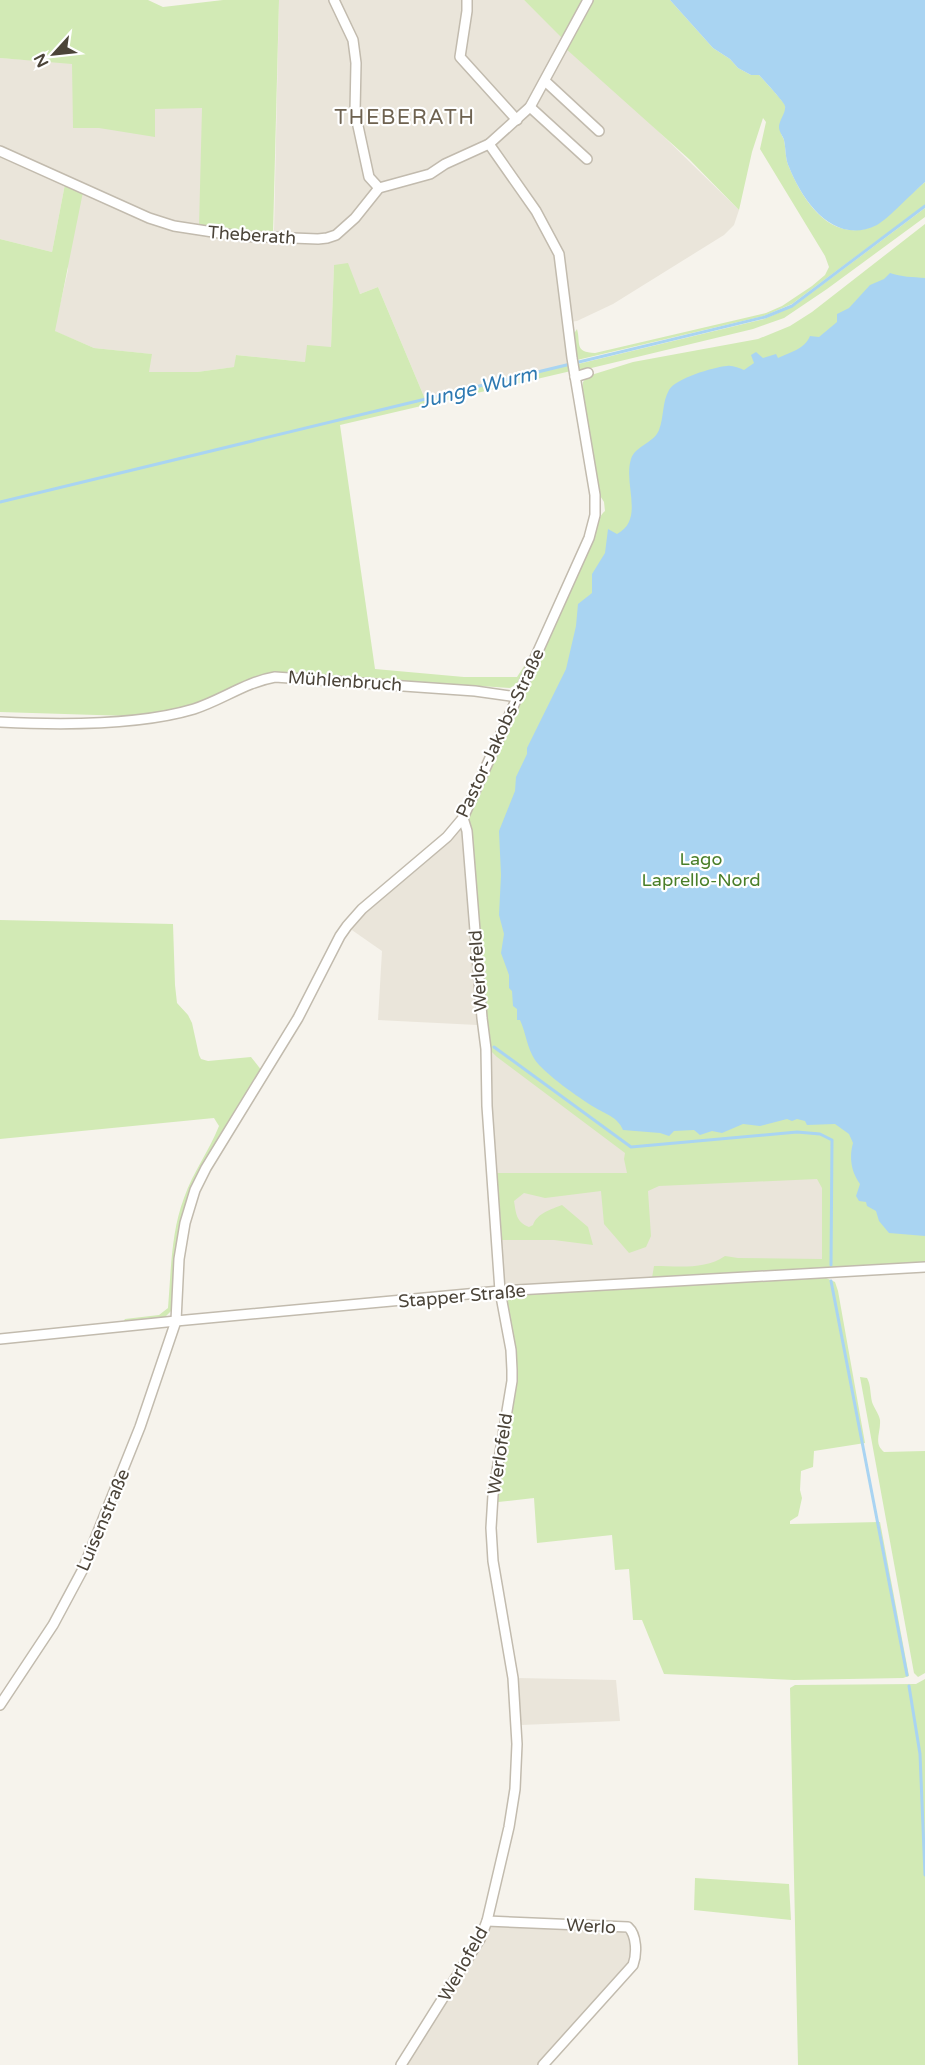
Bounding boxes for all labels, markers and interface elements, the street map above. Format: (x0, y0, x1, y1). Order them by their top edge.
north arrow (24, 24, 84, 84)
text: N (30, 50, 53, 71)
district label: THEBERATH (334, 105, 476, 130)
street label: Theberath (207, 221, 297, 249)
water label: Junge Wurm (417, 362, 540, 414)
street label: Pastor-Jakobs-Straße (451, 645, 549, 821)
street label: Mühlenbruch (287, 666, 403, 696)
park label: Lago Laprello-Nord (641, 848, 761, 891)
street label: Werlofeld (464, 929, 492, 1013)
street label: Stapper Straße (397, 1279, 527, 1313)
street label: Werlofeld (483, 1412, 517, 1496)
street label: Luisenstraße (72, 1465, 134, 1575)
street label: Werlo (566, 1914, 617, 1938)
street label: Werlofeld (433, 1923, 493, 2005)

